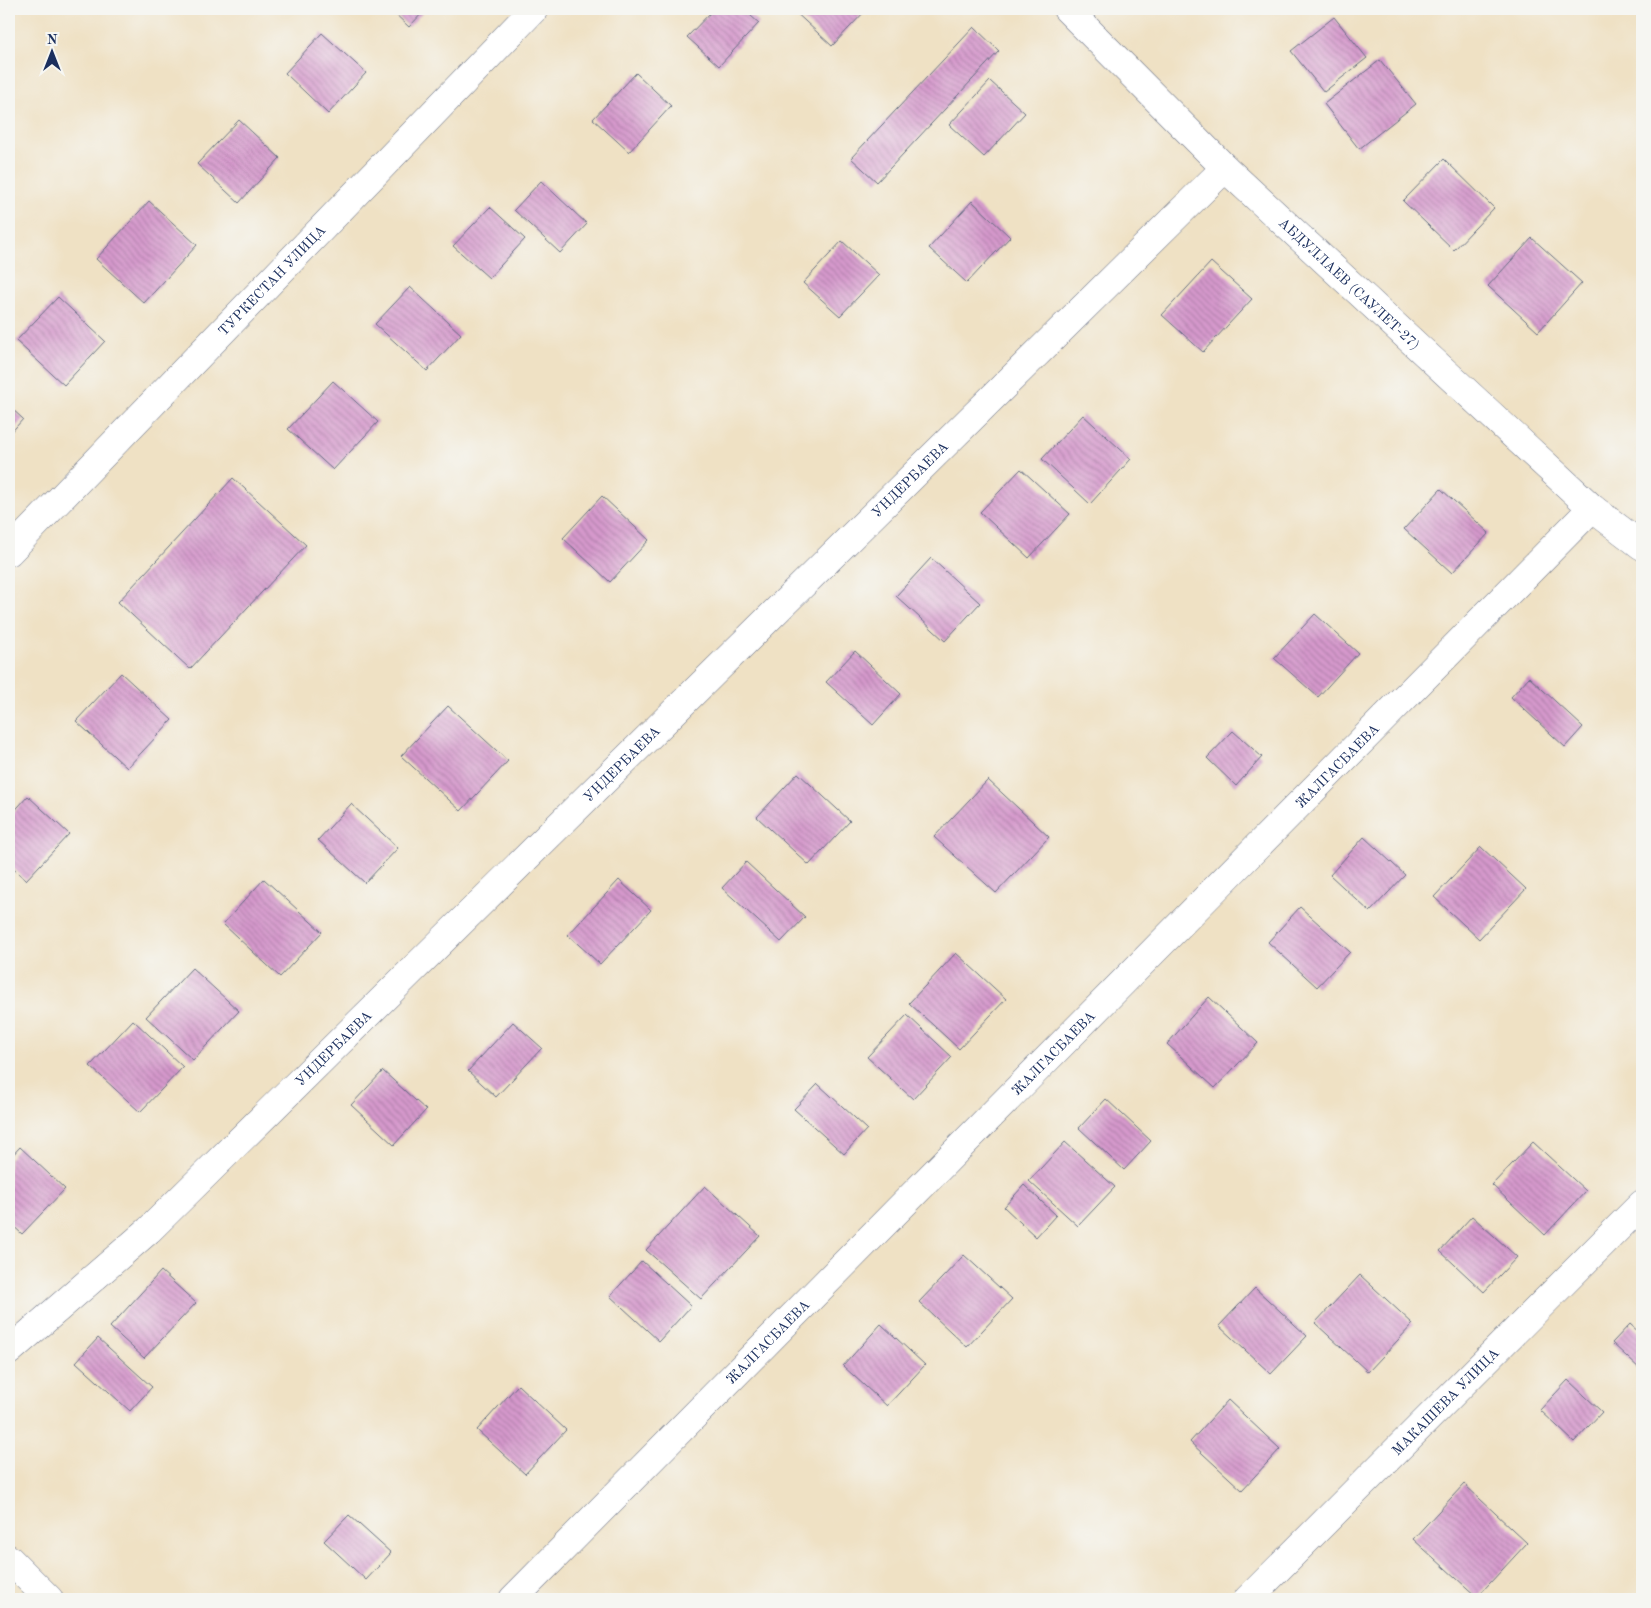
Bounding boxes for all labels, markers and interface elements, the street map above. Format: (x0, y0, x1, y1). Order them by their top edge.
north arrow (28, 28, 78, 78)
text: N (47, 33, 58, 47)
street label: АБДУЛЛАЕВ (САУЛЕТ-27) (1276, 216, 1422, 353)
street label: ТУРКЕСТАН УЛИЦА (216, 223, 329, 339)
street label: УНДЕРБАЕВА (870, 439, 952, 520)
street label: ЖАЛГАСБАЕВА (1293, 721, 1382, 811)
street label: УНДЕРБАЕВА (581, 724, 663, 805)
street label: УНДЕРБАЕВА (293, 1008, 375, 1089)
street label: ЖАЛГАСБАЕВА (1009, 1009, 1098, 1098)
street label: ЖАЛГАСБАЕВА (724, 1297, 813, 1387)
street label: МАКАШЕВА УЛИЦА (1390, 1346, 1502, 1458)

